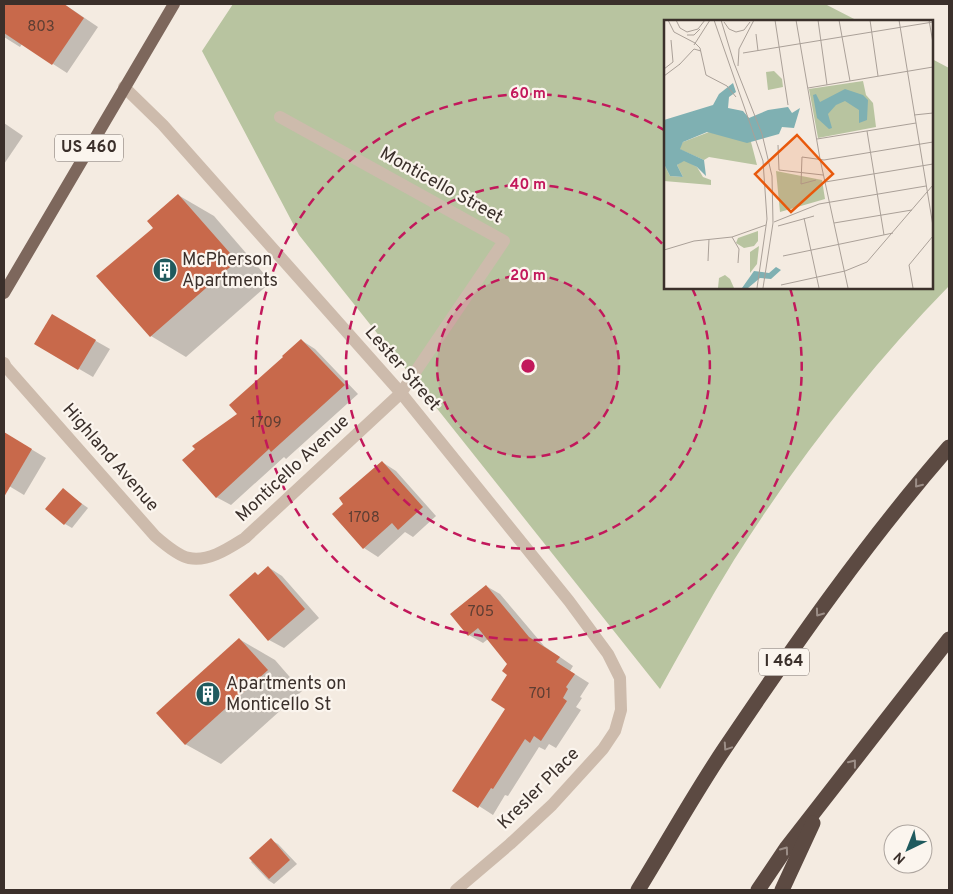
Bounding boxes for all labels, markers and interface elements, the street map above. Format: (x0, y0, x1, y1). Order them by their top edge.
house number: 803 (27, 18, 55, 37)
inset map (664, 20, 933, 289)
text: 60 m (510, 85, 546, 104)
road number: US 460 (55, 134, 123, 162)
street label: Monticello Street (375, 143, 507, 229)
text: 40 m (510, 176, 546, 195)
place label: McPherson Apartments (182, 249, 278, 293)
building icon: McPherson Apartments (152, 257, 178, 283)
text: 20 m (510, 267, 546, 286)
street label: Lester Street (359, 322, 445, 416)
centre of rings (519, 357, 537, 375)
street label: Highland Avenue (57, 399, 163, 517)
street label: Monticello Avenue (231, 410, 355, 528)
house number: 1709 (250, 414, 282, 433)
one-way arrow (916, 478, 924, 487)
house number: 1708 (348, 509, 380, 528)
house number: 705 (468, 603, 494, 622)
one-way arrow (816, 607, 825, 617)
road number: I 464 (759, 649, 809, 676)
place label: Apartments on Monticello St (226, 673, 346, 717)
building icon: Apartments on Monticello St (195, 681, 221, 707)
house number: 701 (529, 685, 551, 704)
one-way arrow (724, 741, 733, 750)
street label: Kresler Place (493, 743, 585, 835)
one-way arrow (848, 760, 856, 769)
north arrow (883, 824, 933, 874)
one-way arrow (779, 846, 788, 856)
text: N (891, 848, 910, 867)

